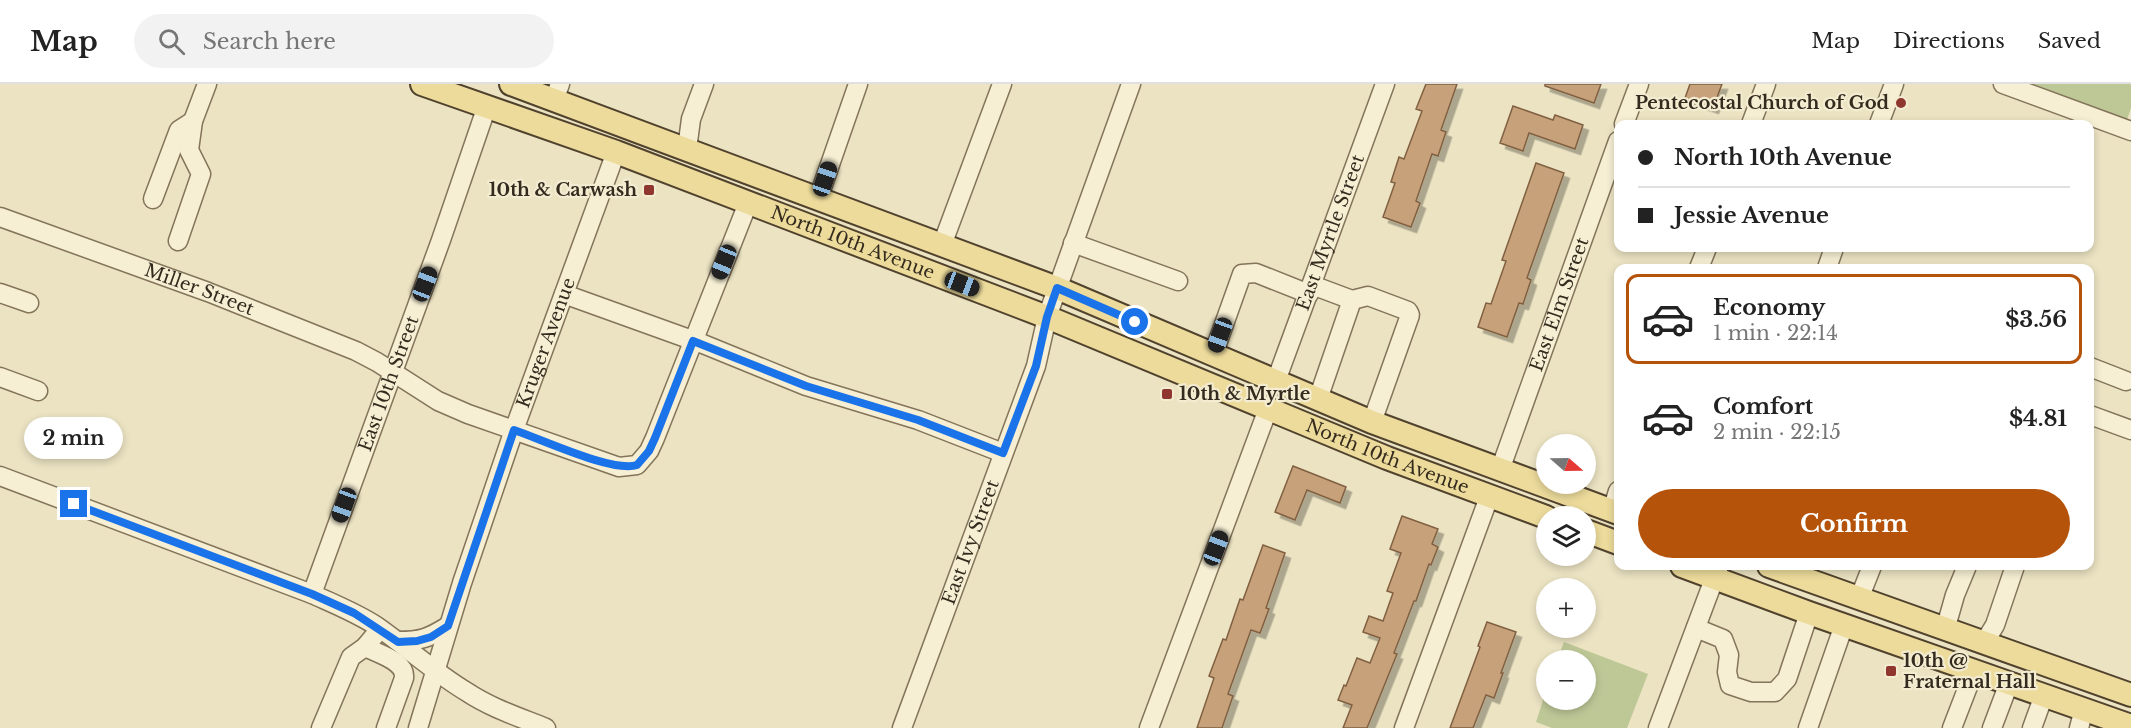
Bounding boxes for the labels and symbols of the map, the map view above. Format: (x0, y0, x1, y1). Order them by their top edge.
place label: Pentecostal Church of God (1635, 92, 1890, 114)
marker: Pentecostal Church of God (1894, 96, 1908, 110)
street label: East Myrtle Street (1292, 151, 1369, 314)
car (811, 159, 839, 199)
place label: 10th & Carwash (489, 179, 637, 201)
marker: 10th & Carwash (642, 183, 656, 197)
street label: North 10th Avenue (768, 201, 938, 284)
street label: East Elm Street (1525, 234, 1594, 374)
car (709, 242, 739, 282)
street label: Miller Street (141, 259, 257, 320)
car (410, 264, 440, 304)
car (942, 269, 982, 299)
street label: Kruger Avenue (512, 275, 580, 411)
route start (1121, 308, 1148, 335)
street label: East 10th Street (354, 313, 424, 454)
car (1205, 315, 1235, 355)
place label: 10th & Myrtle (1179, 383, 1310, 405)
marker: 10th & Myrtle (1160, 387, 1174, 401)
street label: North 10th Avenue (1302, 415, 1472, 498)
callout: 2 min (25, 417, 124, 459)
north arrow (1536, 434, 1596, 494)
street label: East Ivy Street (938, 477, 1004, 608)
car (329, 485, 359, 525)
route end (60, 490, 87, 517)
car (1201, 528, 1231, 568)
place label: 10th @ Fraternal Hall (1903, 650, 2036, 693)
marker: 10th @ Fraternal Hall (1884, 664, 1898, 678)

